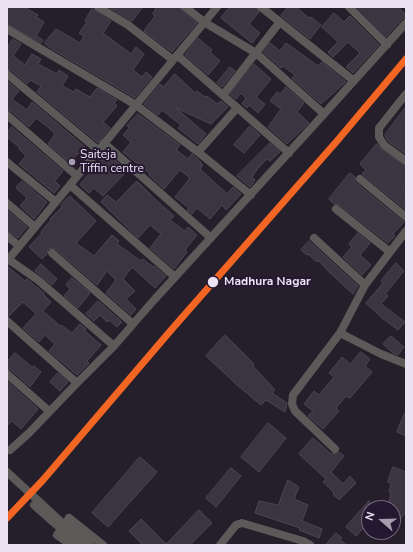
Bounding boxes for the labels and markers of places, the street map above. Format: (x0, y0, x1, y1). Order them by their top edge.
place label: Saiteja Tiffin centre (80, 148, 144, 176)
marker: Saiteja Tiffin centre (67, 157, 77, 167)
marker: Madhura Nagar (206, 275, 220, 289)
place label: Madhura Nagar (224, 275, 311, 289)

